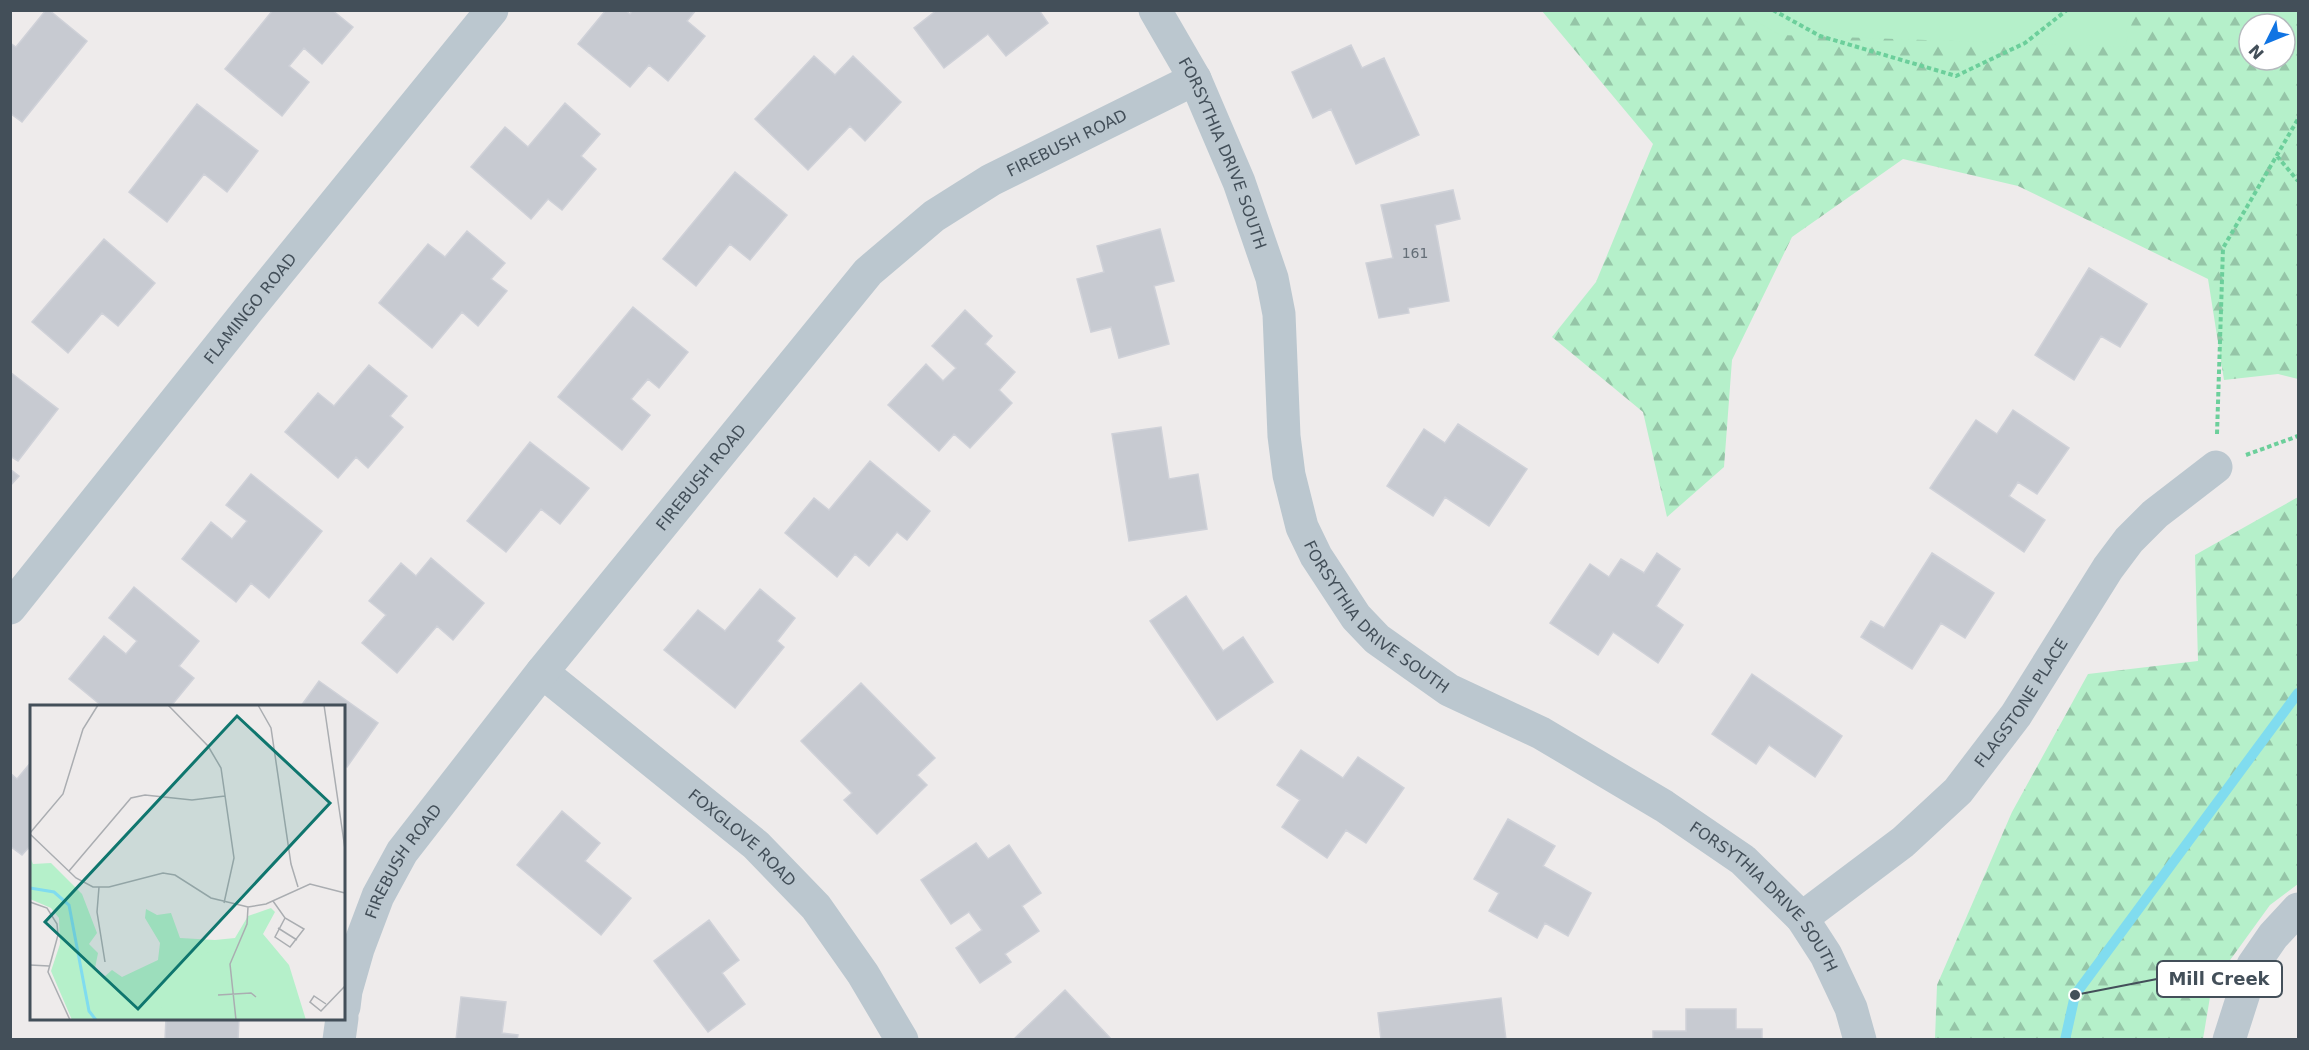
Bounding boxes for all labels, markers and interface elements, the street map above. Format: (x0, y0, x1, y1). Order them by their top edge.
north arrow (2237, 12, 2297, 72)
text: N (2245, 41, 2268, 63)
street label: FORSYTHIA DRIVE SOUTH (1174, 54, 1270, 252)
street label: FIREBUSH ROAD (1004, 105, 1130, 181)
house number: 161 (1402, 245, 1428, 261)
street label: FLAMINGO ROAD (200, 249, 301, 368)
street label: FIREBUSH ROAD (652, 420, 750, 535)
street label: FORSYTHIA DRIVE SOUTH (1300, 538, 1453, 697)
street label: FLAGSTONE PLACE (1971, 635, 2072, 771)
inset map (30, 705, 345, 1020)
street label: FOXGLOVE ROAD (684, 785, 800, 891)
street label: FIREBUSH ROAD (361, 800, 446, 921)
street label: FORSYTHIA DRIVE SOUTH (1686, 818, 1841, 975)
callout: Mill Creek (2157, 961, 2282, 997)
text: Mill Creek (2168, 968, 2271, 989)

